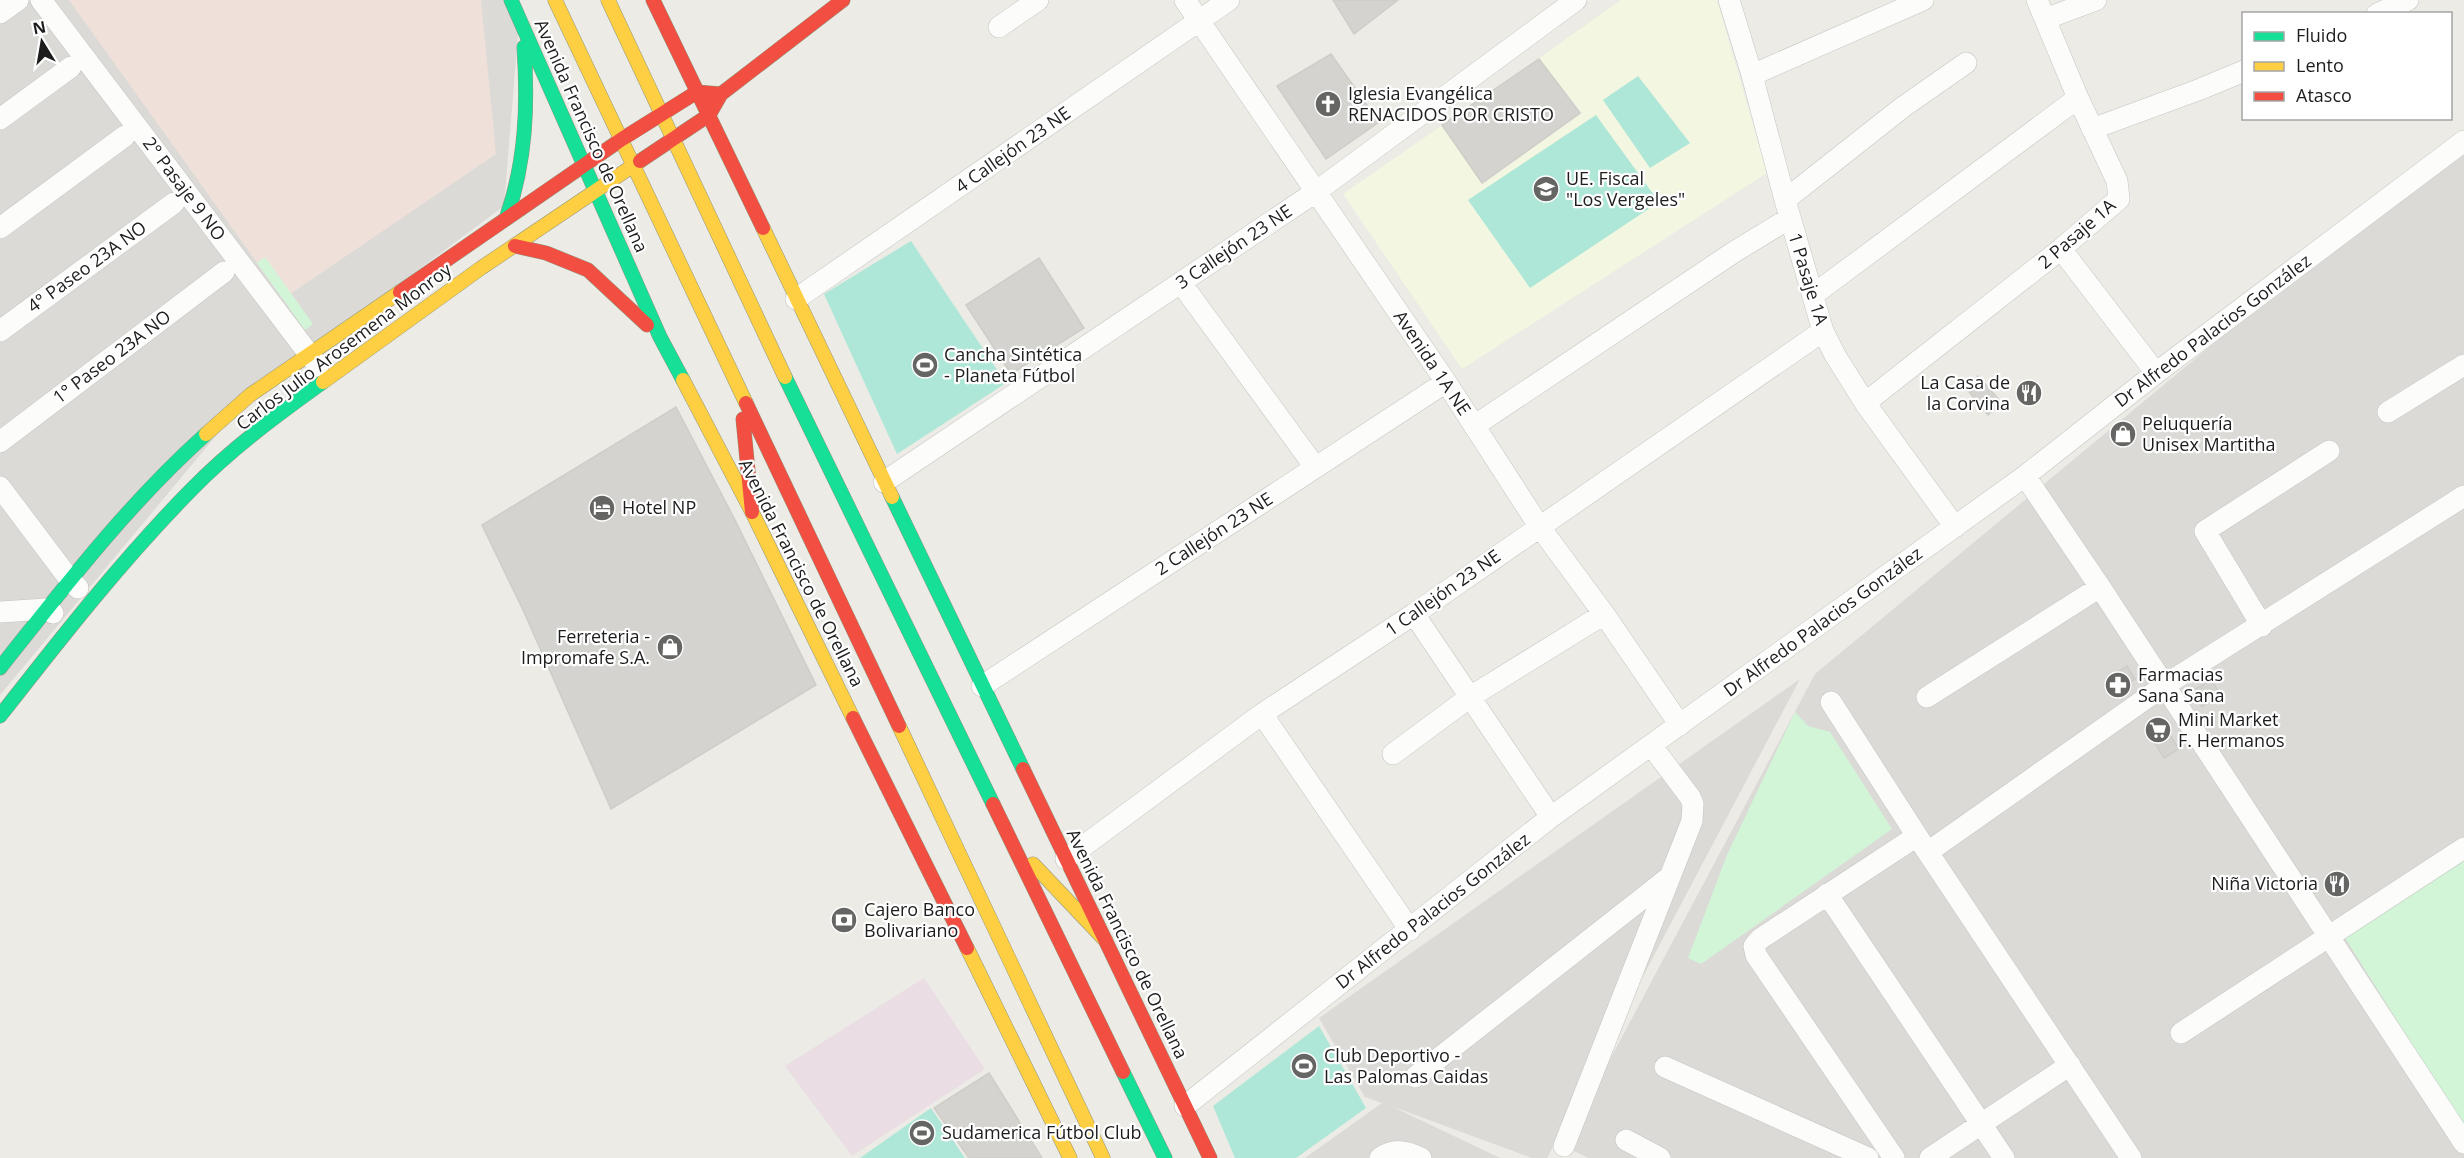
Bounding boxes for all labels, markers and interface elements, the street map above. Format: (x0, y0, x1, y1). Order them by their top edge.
north arrow (12, 12, 72, 72)
legend (2242, 12, 2452, 120)
text: N (31, 15, 48, 39)
street label: Avenida Francisco de Orellana (530, 15, 654, 256)
text: Fluido (2296, 23, 2347, 47)
text: Lento (2296, 53, 2344, 77)
place label: Iglesia Evangélica RENACIDOS POR CRISTO (1348, 81, 1554, 126)
text: Atasco (2296, 83, 2352, 107)
church icon: Iglesia Evangélica RENACIDOS POR CRISTO (1313, 89, 1343, 119)
street label: 4 Callejón 23 NE (950, 101, 1075, 198)
street label: 2° Pasaje 9 NO (138, 132, 232, 245)
place label: UE. Fiscal "Los Vergeles" (1566, 166, 1685, 211)
school or university icon: UE. Fiscal "Los Vergeles" (1531, 174, 1561, 204)
street label: 2 Pasaje 1A (2032, 192, 2121, 274)
street label: 3 Callejón 23 NE (1171, 198, 1296, 294)
street label: 4° Paseo 23A NO (22, 215, 151, 318)
street label: 1 Pasaje 1A (1784, 230, 1835, 328)
street label: Dr Alfredo Palacios González (2109, 248, 2316, 412)
street label: Carlos Julio Arosemena Monroy (231, 257, 457, 435)
street label: 1° Paseo 23A NO (48, 304, 175, 408)
street label: Avenida 1A NE (1389, 305, 1477, 420)
place label: Cancha Sintética - Planeta Fútbol (944, 342, 1082, 387)
sports icon: Cancha Sintética - Planeta Fútbol (910, 350, 940, 380)
place label: La Casa de la Corvina (1920, 370, 2010, 415)
restaurant icon: La Casa de la Corvina (2014, 378, 2044, 408)
place label: Peluquería Unisex Martitha (2142, 411, 2275, 456)
shop icon: Peluquería Unisex Martitha (2108, 419, 2138, 449)
street label: Avenida Francisco de Orellana (734, 455, 870, 691)
street label: 2 Callejón 23 NE (1150, 486, 1277, 580)
hotel icon: Hotel NP (587, 493, 617, 523)
place label: Hotel NP (622, 495, 696, 519)
street label: Dr Alfredo Palacios González (1718, 541, 1927, 701)
street label: 1 Callejón 23 NE (1380, 544, 1505, 641)
place label: Ferreteria - Impromafe S.A. (521, 624, 650, 669)
shop icon: Ferreteria - Impromafe S.A. (655, 632, 685, 662)
place label: Farmacias Sana Sana (2138, 662, 2225, 707)
pharmacy icon: Farmacias Sana Sana (2103, 670, 2133, 700)
place label: Mini Market F. Hermanos (2178, 707, 2285, 752)
supermarket icon: Mini Market F. Hermanos (2143, 715, 2173, 745)
street label: Avenida Francisco de Orellana (1062, 825, 1194, 1062)
street label: Dr Alfredo Palacios González (1330, 827, 1534, 994)
restaurant icon: Niña Victoria (2322, 869, 2352, 899)
place label: Niña Victoria (2211, 871, 2318, 895)
place label: Cajero Banco Bolivariano (864, 897, 975, 942)
bank icon: Cajero Banco Bolivariano (829, 905, 859, 935)
place label: Club Deportivo - Las Palomas Caidas (1324, 1043, 1488, 1088)
sports icon: Club Deportivo - Las Palomas Caidas (1289, 1051, 1319, 1081)
sports icon: Sudamerica Fútbol Club (907, 1118, 937, 1148)
place label: Sudamerica Fútbol Club (942, 1120, 1142, 1144)

